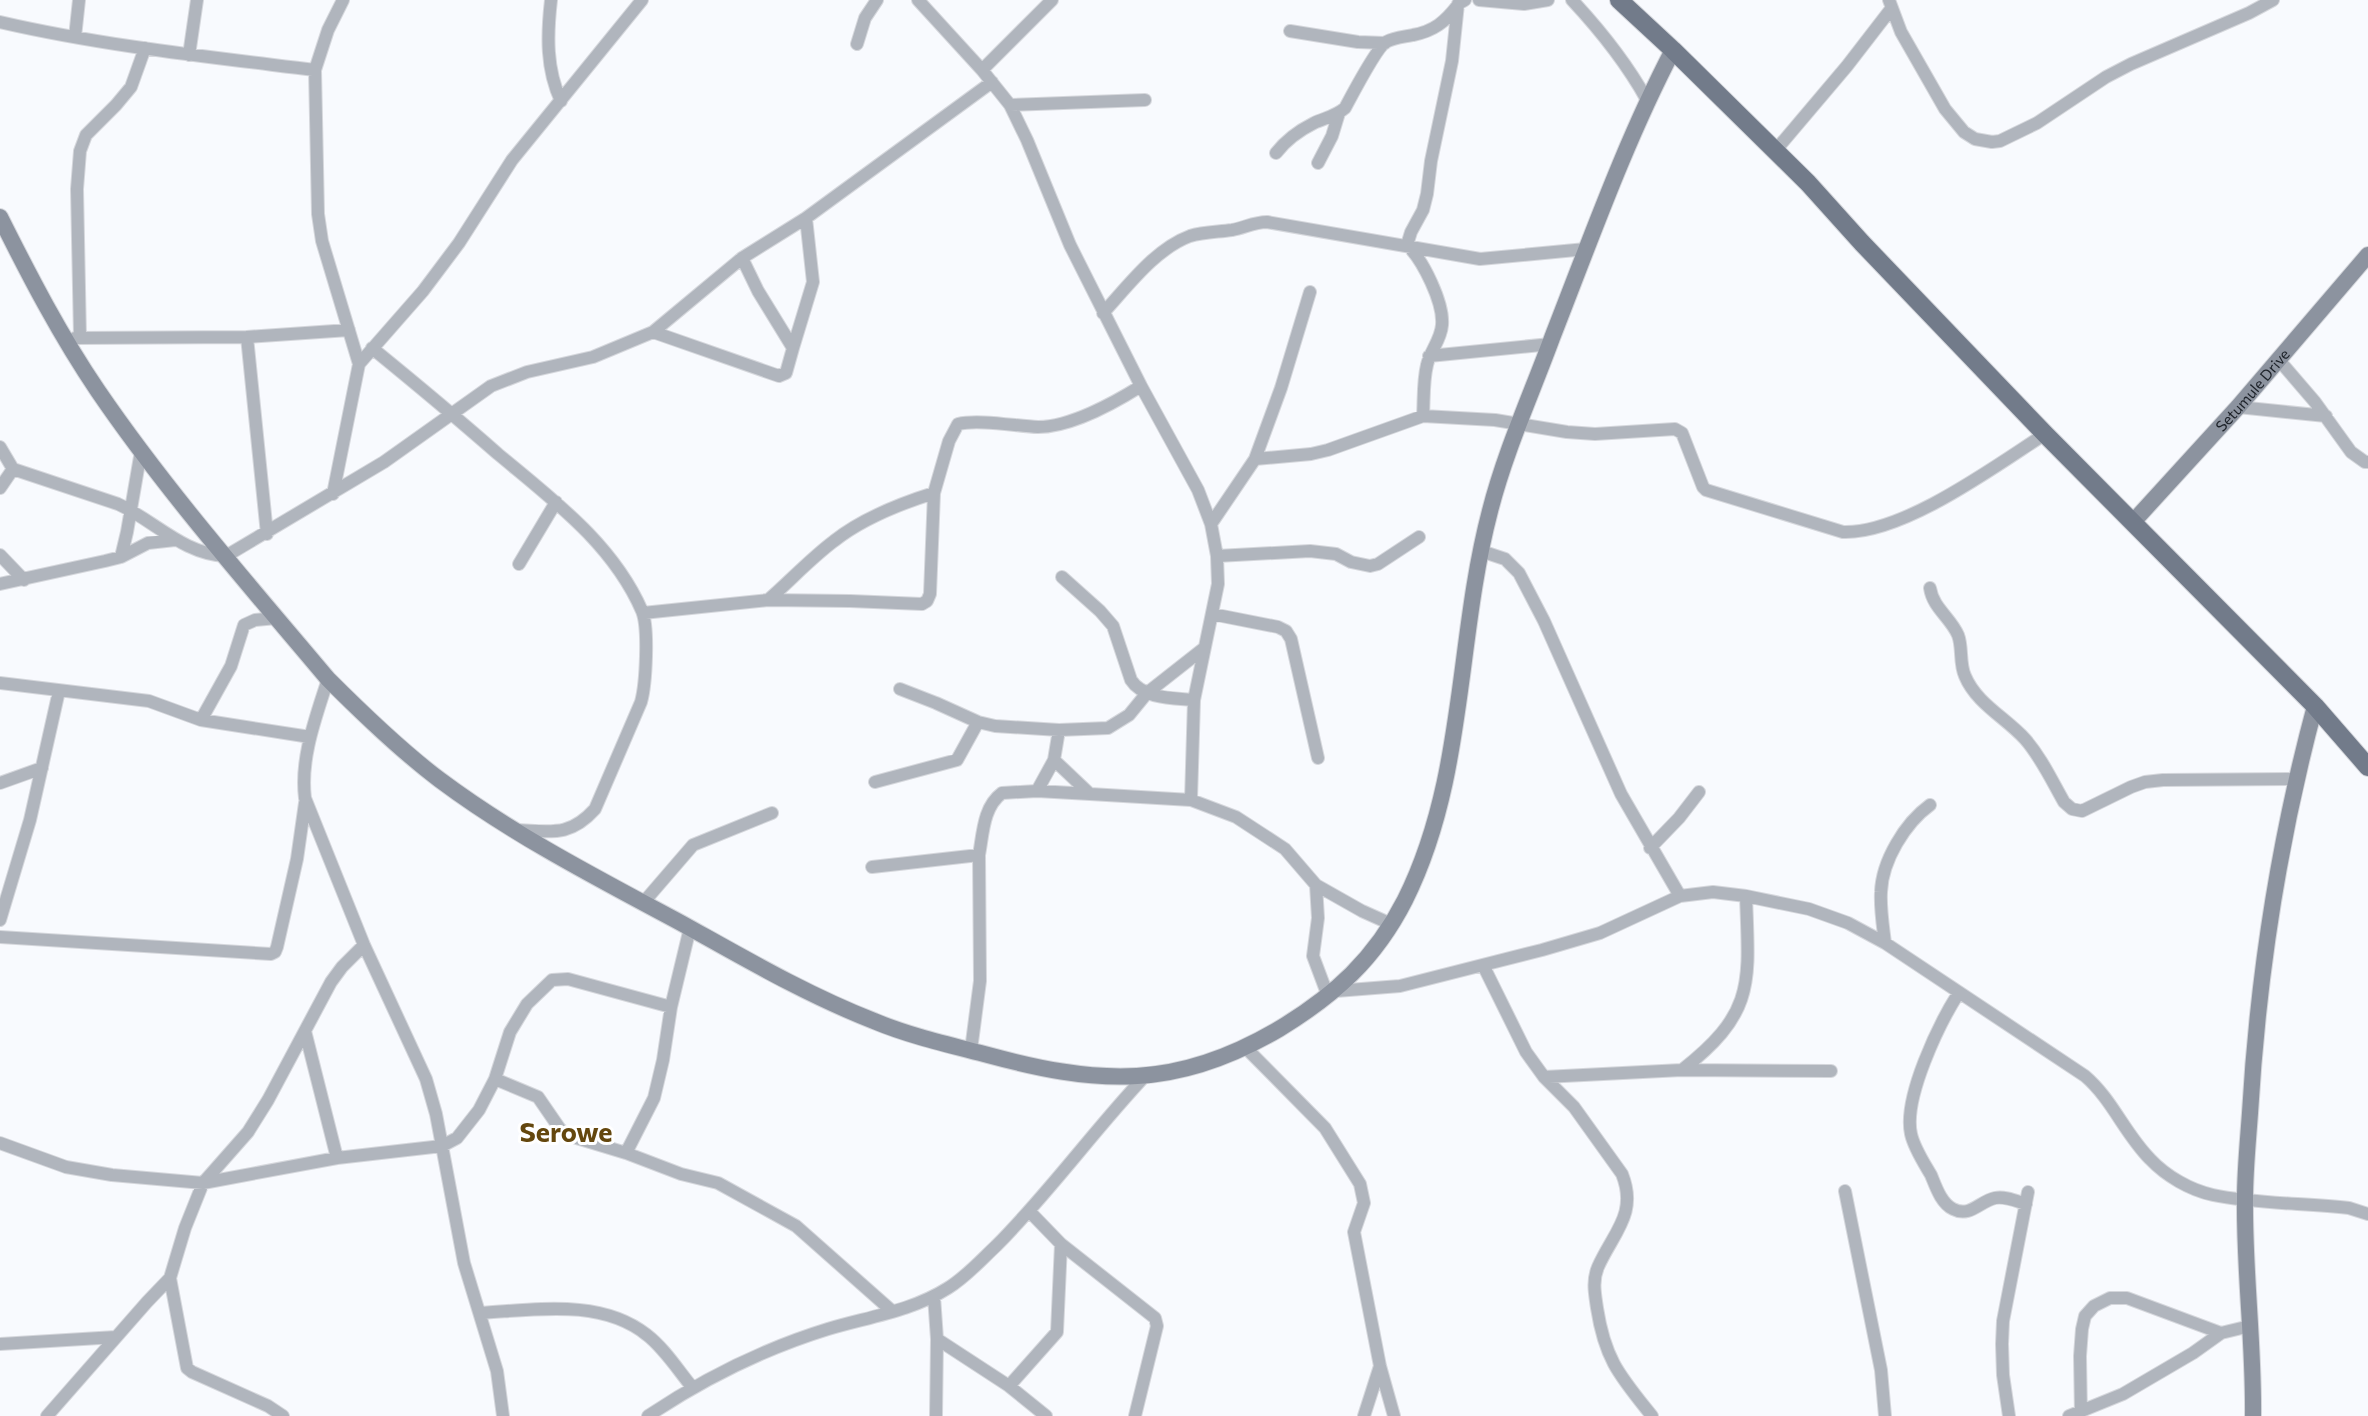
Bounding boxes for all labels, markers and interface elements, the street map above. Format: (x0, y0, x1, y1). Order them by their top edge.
street label: Setumule Drive (2211, 345, 2293, 435)
district label: Serowe (520, 1115, 612, 1148)

